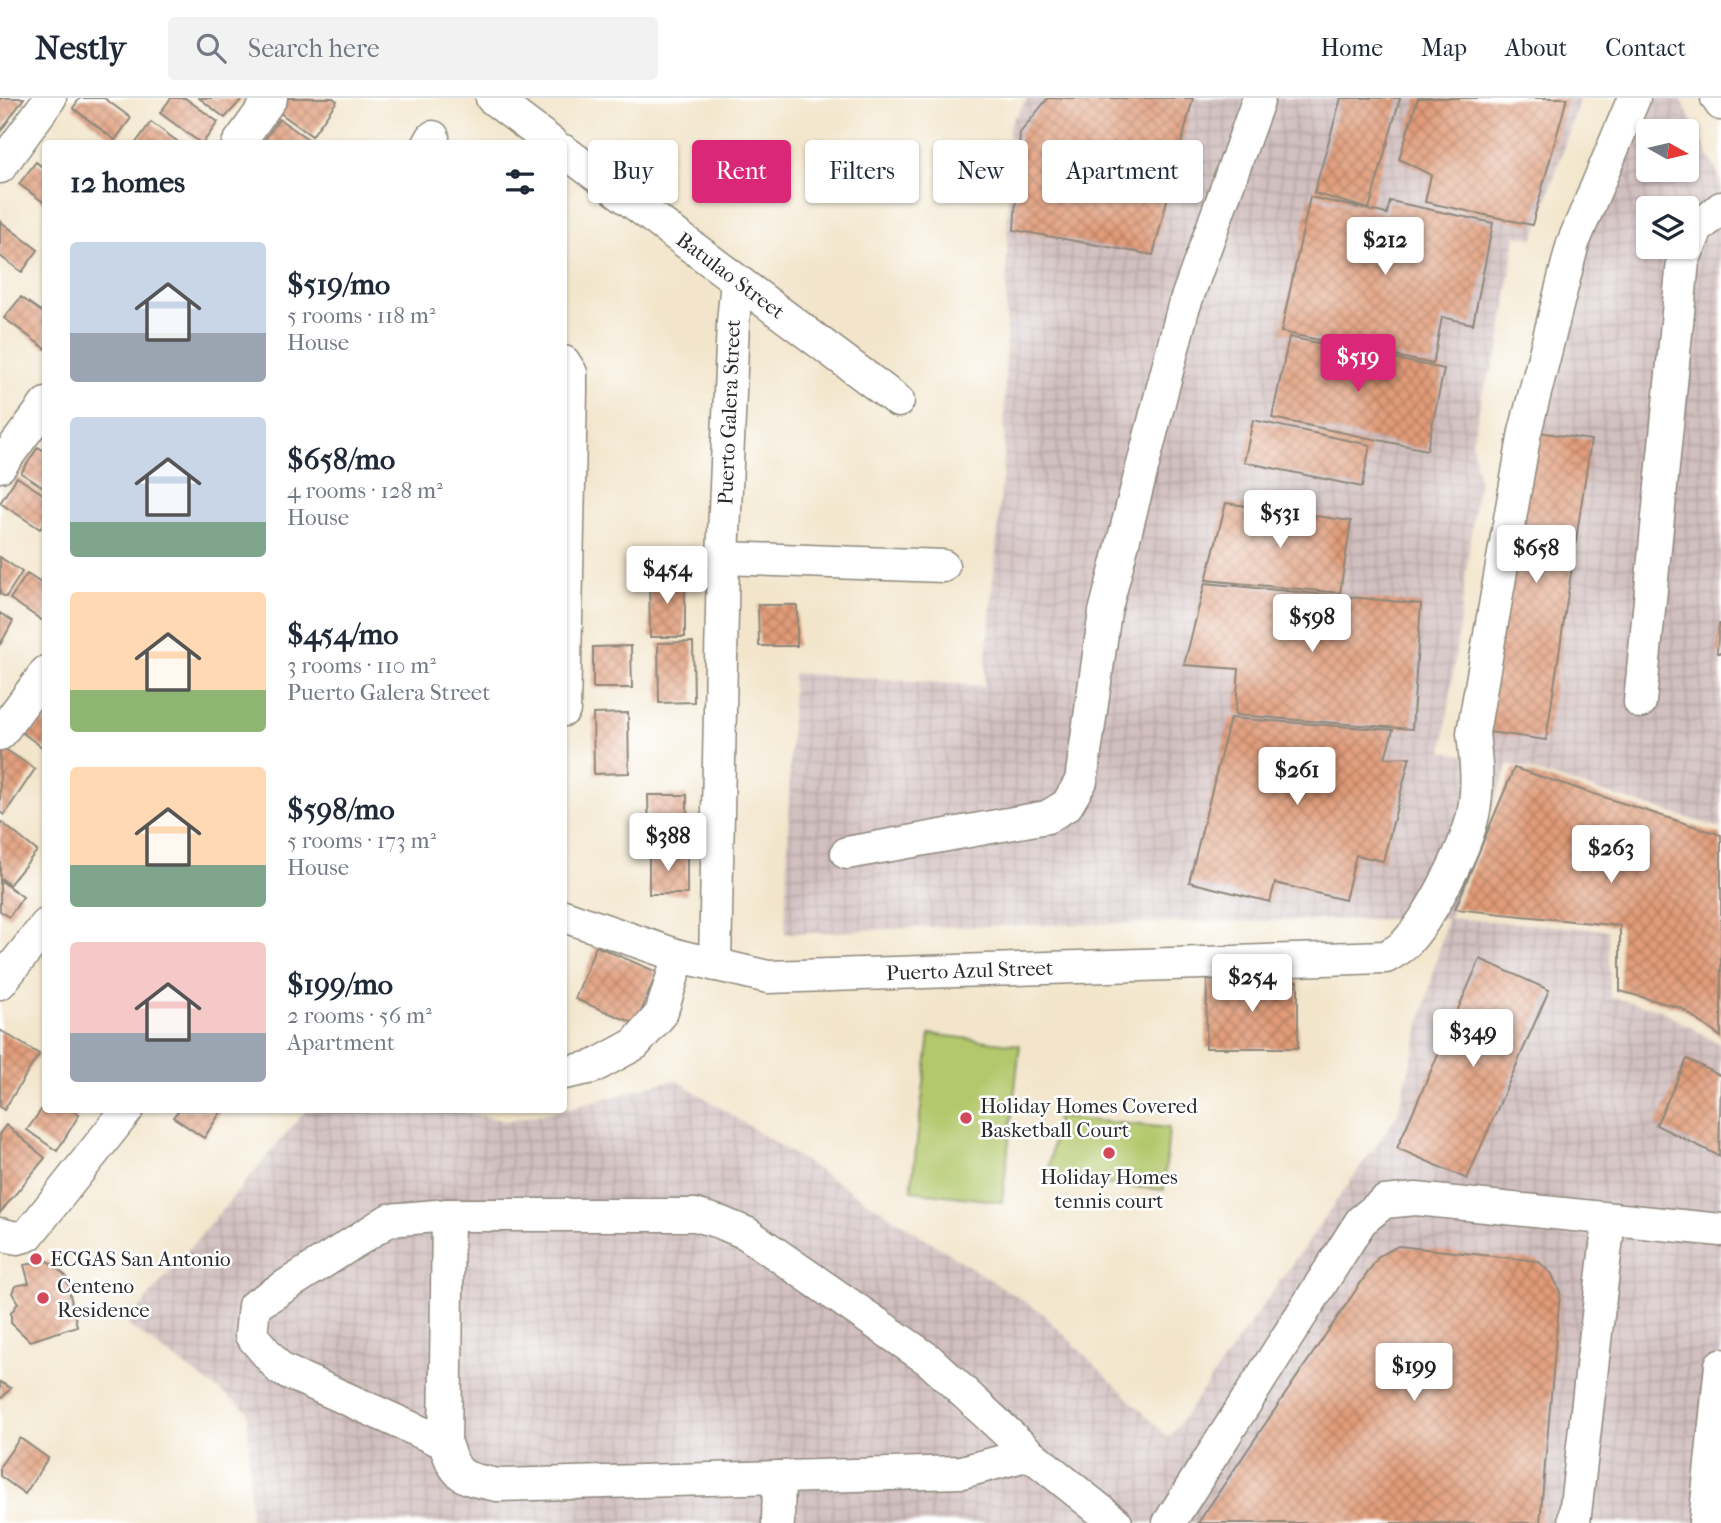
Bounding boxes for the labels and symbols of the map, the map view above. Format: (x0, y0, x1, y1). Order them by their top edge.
north arrow (1636, 119, 1699, 182)
pin: $212 (1344, 218, 1426, 277)
street label: Batulao Street (672, 227, 790, 324)
street label: Puerto Galera Street (713, 318, 745, 506)
pin: $519 (1317, 334, 1399, 394)
pin: $531 (1239, 490, 1321, 550)
pin: $658 (1495, 526, 1577, 585)
pin: $454 (626, 546, 708, 606)
pin: $598 (1271, 594, 1353, 654)
pin: $261 (1256, 748, 1338, 807)
pin: $388 (627, 814, 709, 873)
pin: $263 (1570, 826, 1652, 885)
pin: $254 (1211, 954, 1293, 1014)
street label: Puerto Azul Street (886, 956, 1054, 985)
pin: $349 (1432, 1010, 1514, 1069)
place label: Holiday Homes Covered Basketball Court (980, 1094, 1198, 1142)
marker: Holiday Homes Covered Basketball Court (958, 1110, 974, 1126)
marker: Holiday Homes tennis court (1101, 1145, 1117, 1161)
place label: Holiday Homes tennis court (1040, 1165, 1178, 1213)
place label: ECGAS San Antonio (50, 1247, 231, 1271)
marker: ECGAS San Antonio (28, 1251, 44, 1267)
place label: Centeno Residence (57, 1274, 150, 1322)
marker: Centeno Residence (35, 1290, 51, 1306)
pin: $199 (1373, 1344, 1455, 1403)

